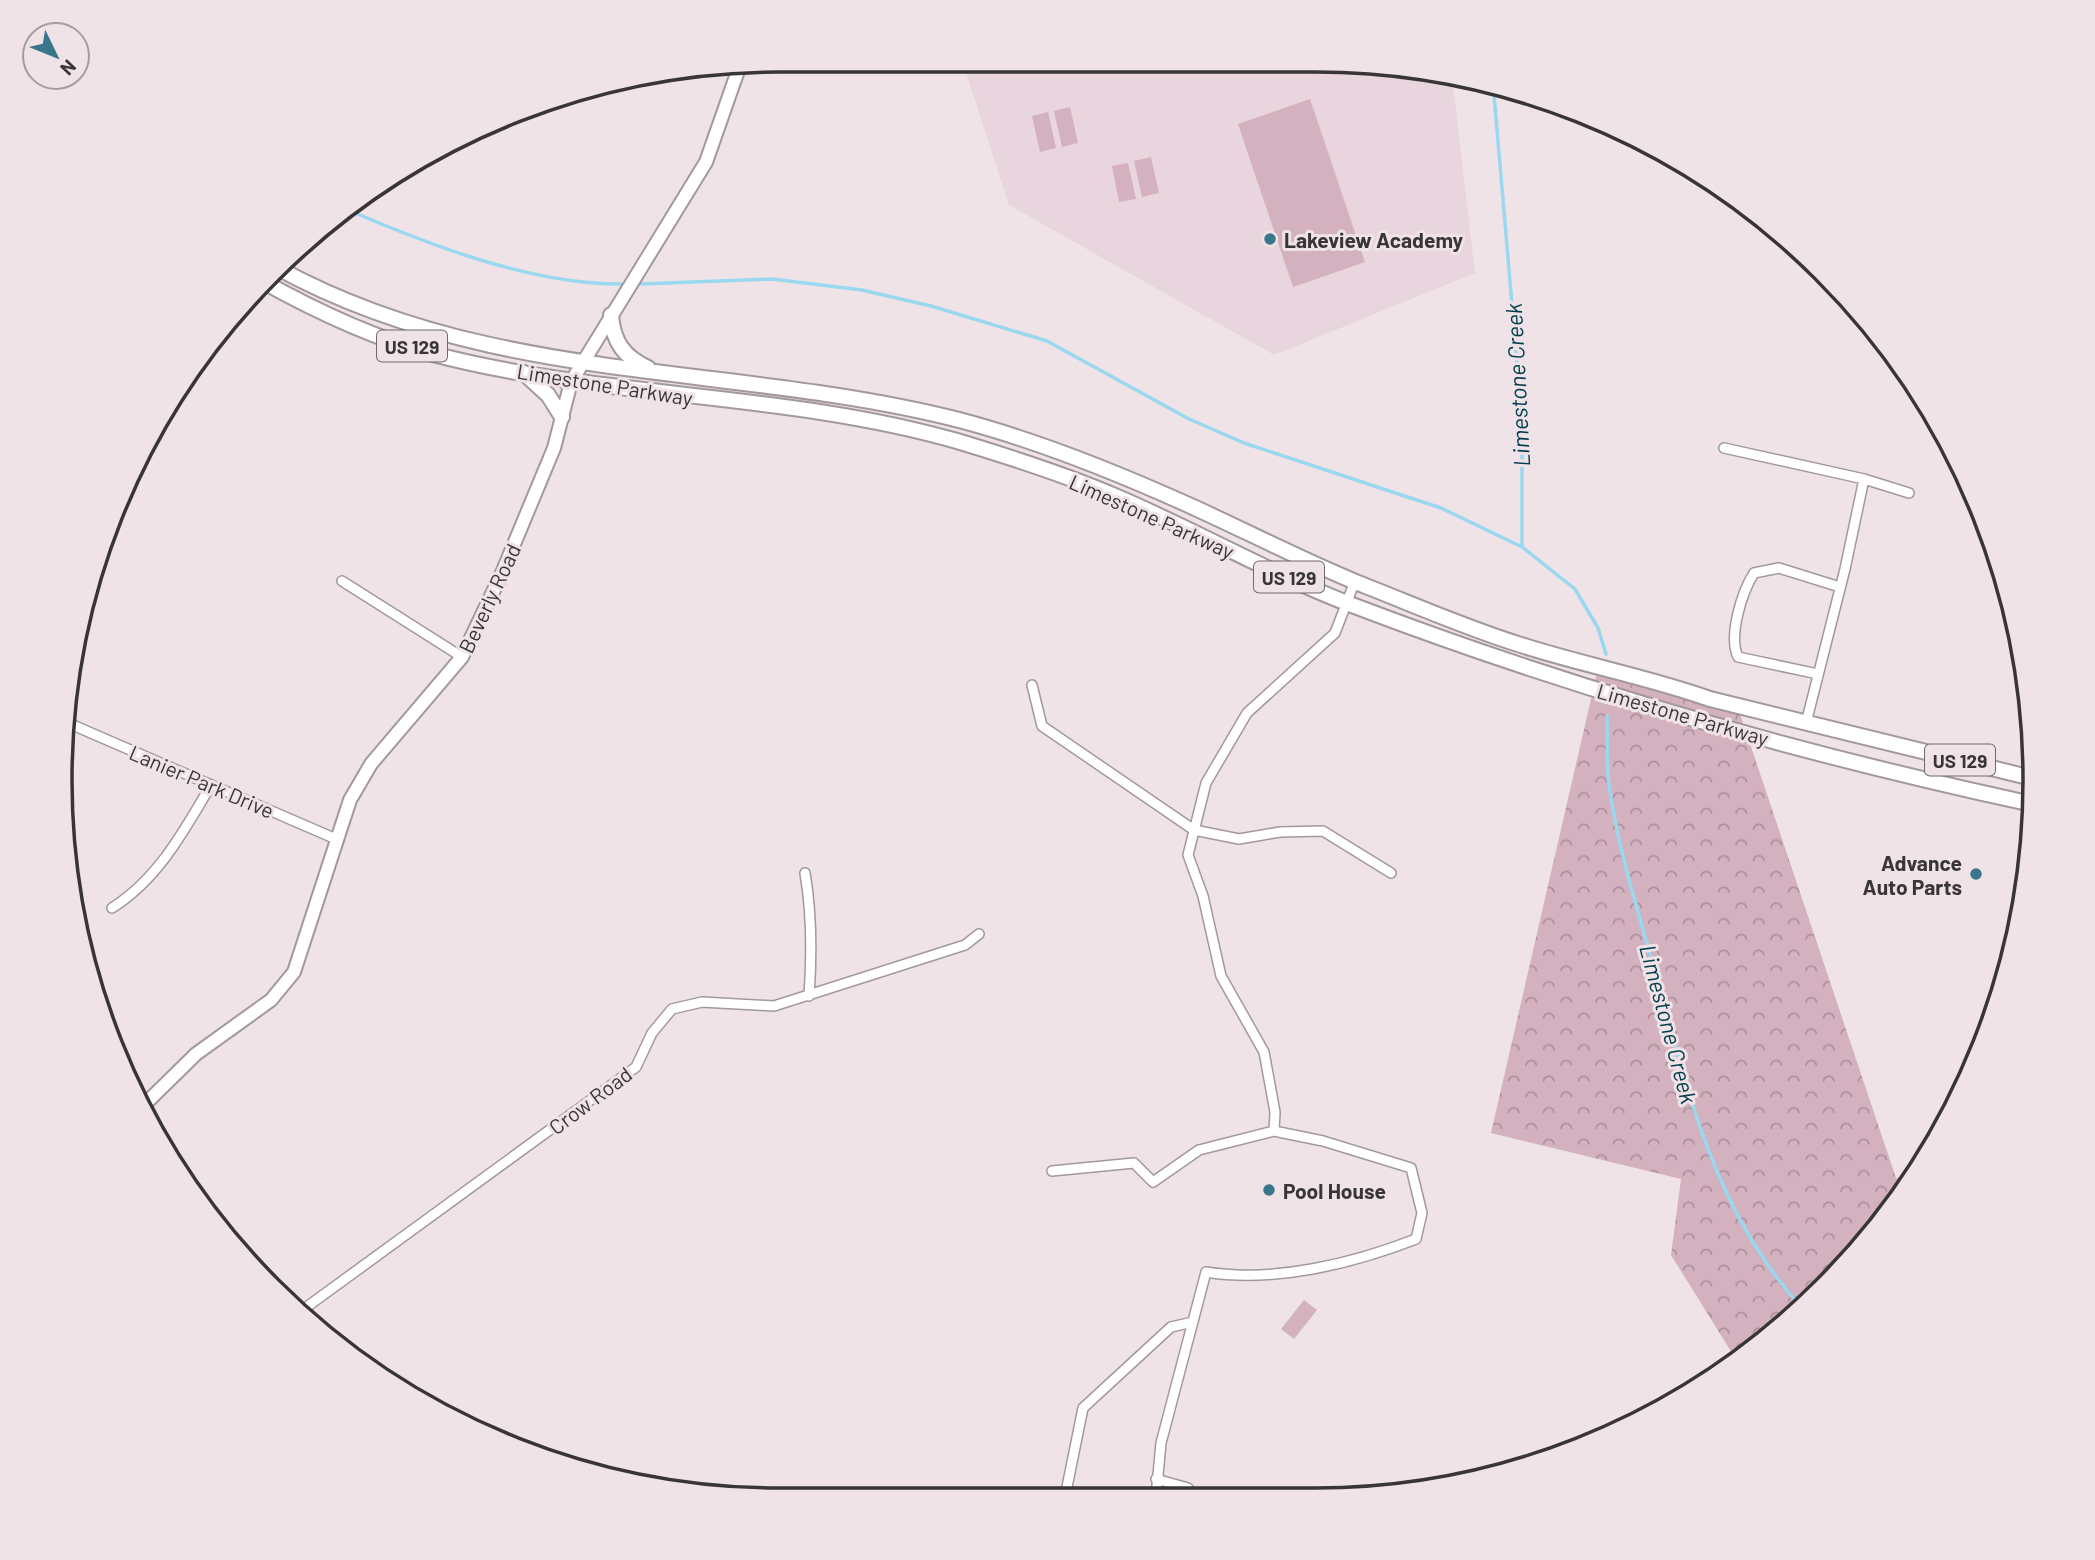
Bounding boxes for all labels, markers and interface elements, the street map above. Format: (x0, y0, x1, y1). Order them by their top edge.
north arrow (21, 21, 91, 91)
text: N (56, 55, 82, 80)
place label: Lakeview Academy (1284, 227, 1464, 252)
marker: Lakeview Academy (1262, 231, 1278, 247)
water label: Limestone Creek (1499, 303, 1535, 467)
road number: US 129 (377, 330, 447, 362)
street label: Limestone Parkway (515, 358, 695, 410)
street label: Limestone Parkway (1066, 469, 1238, 564)
street label: Beverly Road (453, 539, 525, 657)
road number: US 129 (1254, 562, 1324, 592)
street label: Limestone Parkway (1594, 678, 1772, 751)
street label: Lanier Park Drive (126, 739, 278, 823)
road number: US 129 (1925, 744, 1995, 776)
place label: Advance Auto Parts (1863, 850, 1962, 899)
marker: Advance Auto Parts (1968, 866, 1984, 882)
water label: Limestone Creek (1634, 941, 1704, 1107)
street label: Crow Road (544, 1061, 636, 1139)
place label: Pool House (1283, 1178, 1386, 1203)
marker: Pool House (1261, 1182, 1277, 1198)

